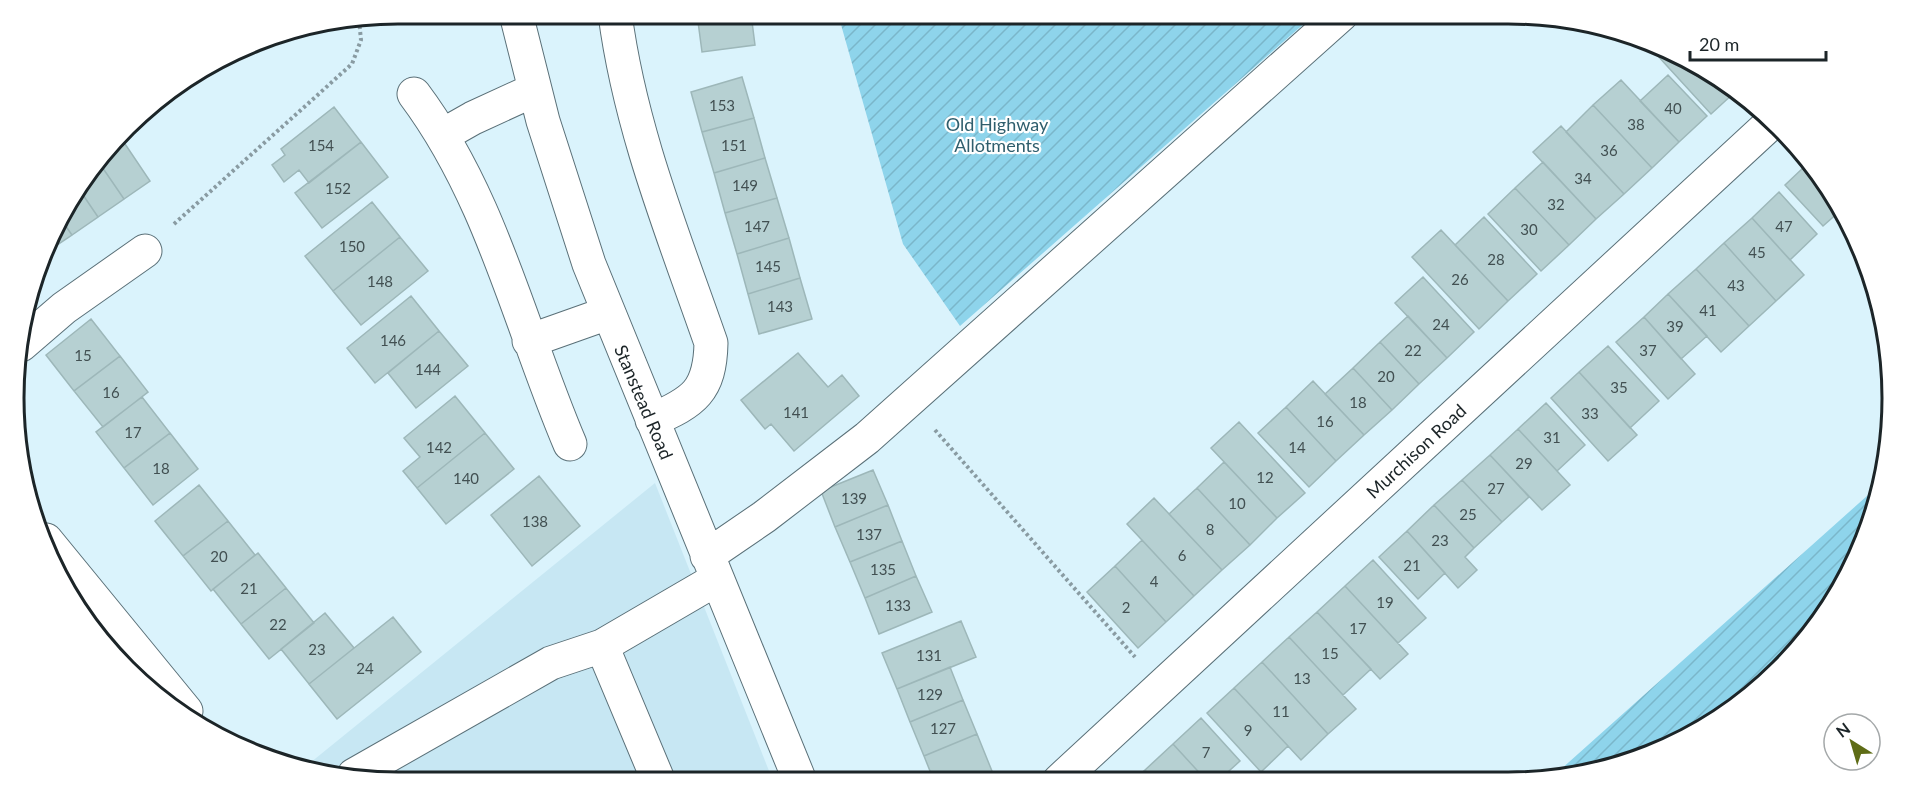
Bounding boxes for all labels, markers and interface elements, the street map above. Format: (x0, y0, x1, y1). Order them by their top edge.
scale bar (1690, 24, 1826, 62)
text: 20 m (1699, 33, 1739, 55)
house number: 153 (709, 96, 735, 114)
house number: 40 (1664, 99, 1682, 117)
park label: Old Highway Allotments (946, 113, 1049, 156)
house number: 38 (1627, 115, 1645, 133)
house number: 154 (308, 136, 334, 154)
house number: 151 (721, 136, 747, 154)
house number: 36 (1600, 141, 1618, 159)
house number: 34 (1574, 169, 1592, 187)
house number: 149 (732, 176, 758, 194)
house number: 152 (325, 179, 351, 197)
house number: 32 (1547, 195, 1565, 213)
house number: 147 (744, 217, 770, 235)
house number: 47 (1775, 217, 1793, 235)
house number: 30 (1520, 220, 1538, 238)
house number: 150 (339, 237, 365, 255)
house number: 45 (1748, 243, 1766, 261)
house number: 28 (1487, 250, 1505, 268)
house number: 145 (755, 257, 781, 275)
house number: 26 (1451, 270, 1469, 288)
house number: 148 (367, 272, 393, 290)
house number: 43 (1727, 276, 1745, 294)
house number: 143 (767, 297, 793, 315)
house number: 41 (1699, 301, 1717, 319)
house number: 24 (1432, 315, 1450, 333)
house number: 39 (1666, 317, 1684, 335)
house number: 146 (380, 331, 406, 349)
house number: 22 (1404, 341, 1422, 359)
house number: 37 (1639, 341, 1657, 359)
street label: Stanstead Road (610, 342, 678, 462)
house number: 15 (74, 346, 92, 364)
house number: 144 (415, 360, 441, 378)
house number: 20 (1377, 367, 1395, 385)
house number: 35 (1610, 378, 1628, 396)
house number: 16 (102, 383, 120, 401)
house number: 18 (1349, 393, 1367, 411)
street label: Murchison Road (1362, 399, 1470, 503)
house number: 141 (783, 403, 809, 421)
house number: 33 (1581, 404, 1599, 422)
house number: 16 (1316, 412, 1334, 430)
house number: 17 (124, 423, 142, 441)
house number: 31 (1543, 428, 1561, 446)
house number: 142 (426, 438, 452, 456)
house number: 14 (1288, 438, 1306, 456)
house number: 29 (1515, 454, 1533, 472)
house number: 18 (152, 459, 170, 477)
house number: 12 (1256, 468, 1274, 486)
house number: 140 (453, 469, 479, 487)
house number: 27 (1487, 479, 1505, 497)
house number: 139 (841, 489, 867, 507)
house number: 10 (1228, 494, 1246, 512)
house number: 25 (1459, 505, 1477, 523)
house number: 138 (522, 512, 548, 530)
house number: 8 (1206, 520, 1214, 538)
house number: 137 (856, 525, 882, 543)
house number: 23 (1431, 531, 1449, 549)
house number: 6 (1178, 546, 1187, 564)
house number: 20 (210, 547, 228, 565)
house number: 21 (1403, 556, 1421, 574)
house number: 135 (870, 560, 896, 578)
house number: 4 (1150, 572, 1159, 590)
house number: 21 (240, 579, 258, 597)
house number: 19 (1376, 593, 1394, 611)
house number: 133 (885, 596, 911, 614)
house number: 2 (1122, 598, 1130, 616)
house number: 22 (269, 615, 287, 633)
house number: 17 (1349, 619, 1367, 637)
house number: 23 (308, 640, 326, 658)
house number: 15 (1321, 644, 1339, 662)
house number: 131 (916, 646, 942, 664)
house number: 24 (356, 659, 374, 677)
house number: 13 (1293, 669, 1311, 687)
house number: 129 (917, 685, 943, 703)
house number: 11 (1272, 702, 1290, 720)
north arrow (1822, 712, 1882, 772)
text: N (1832, 718, 1853, 741)
house number: 127 (930, 719, 956, 737)
house number: 9 (1244, 721, 1252, 739)
house number: 7 (1202, 743, 1211, 761)

